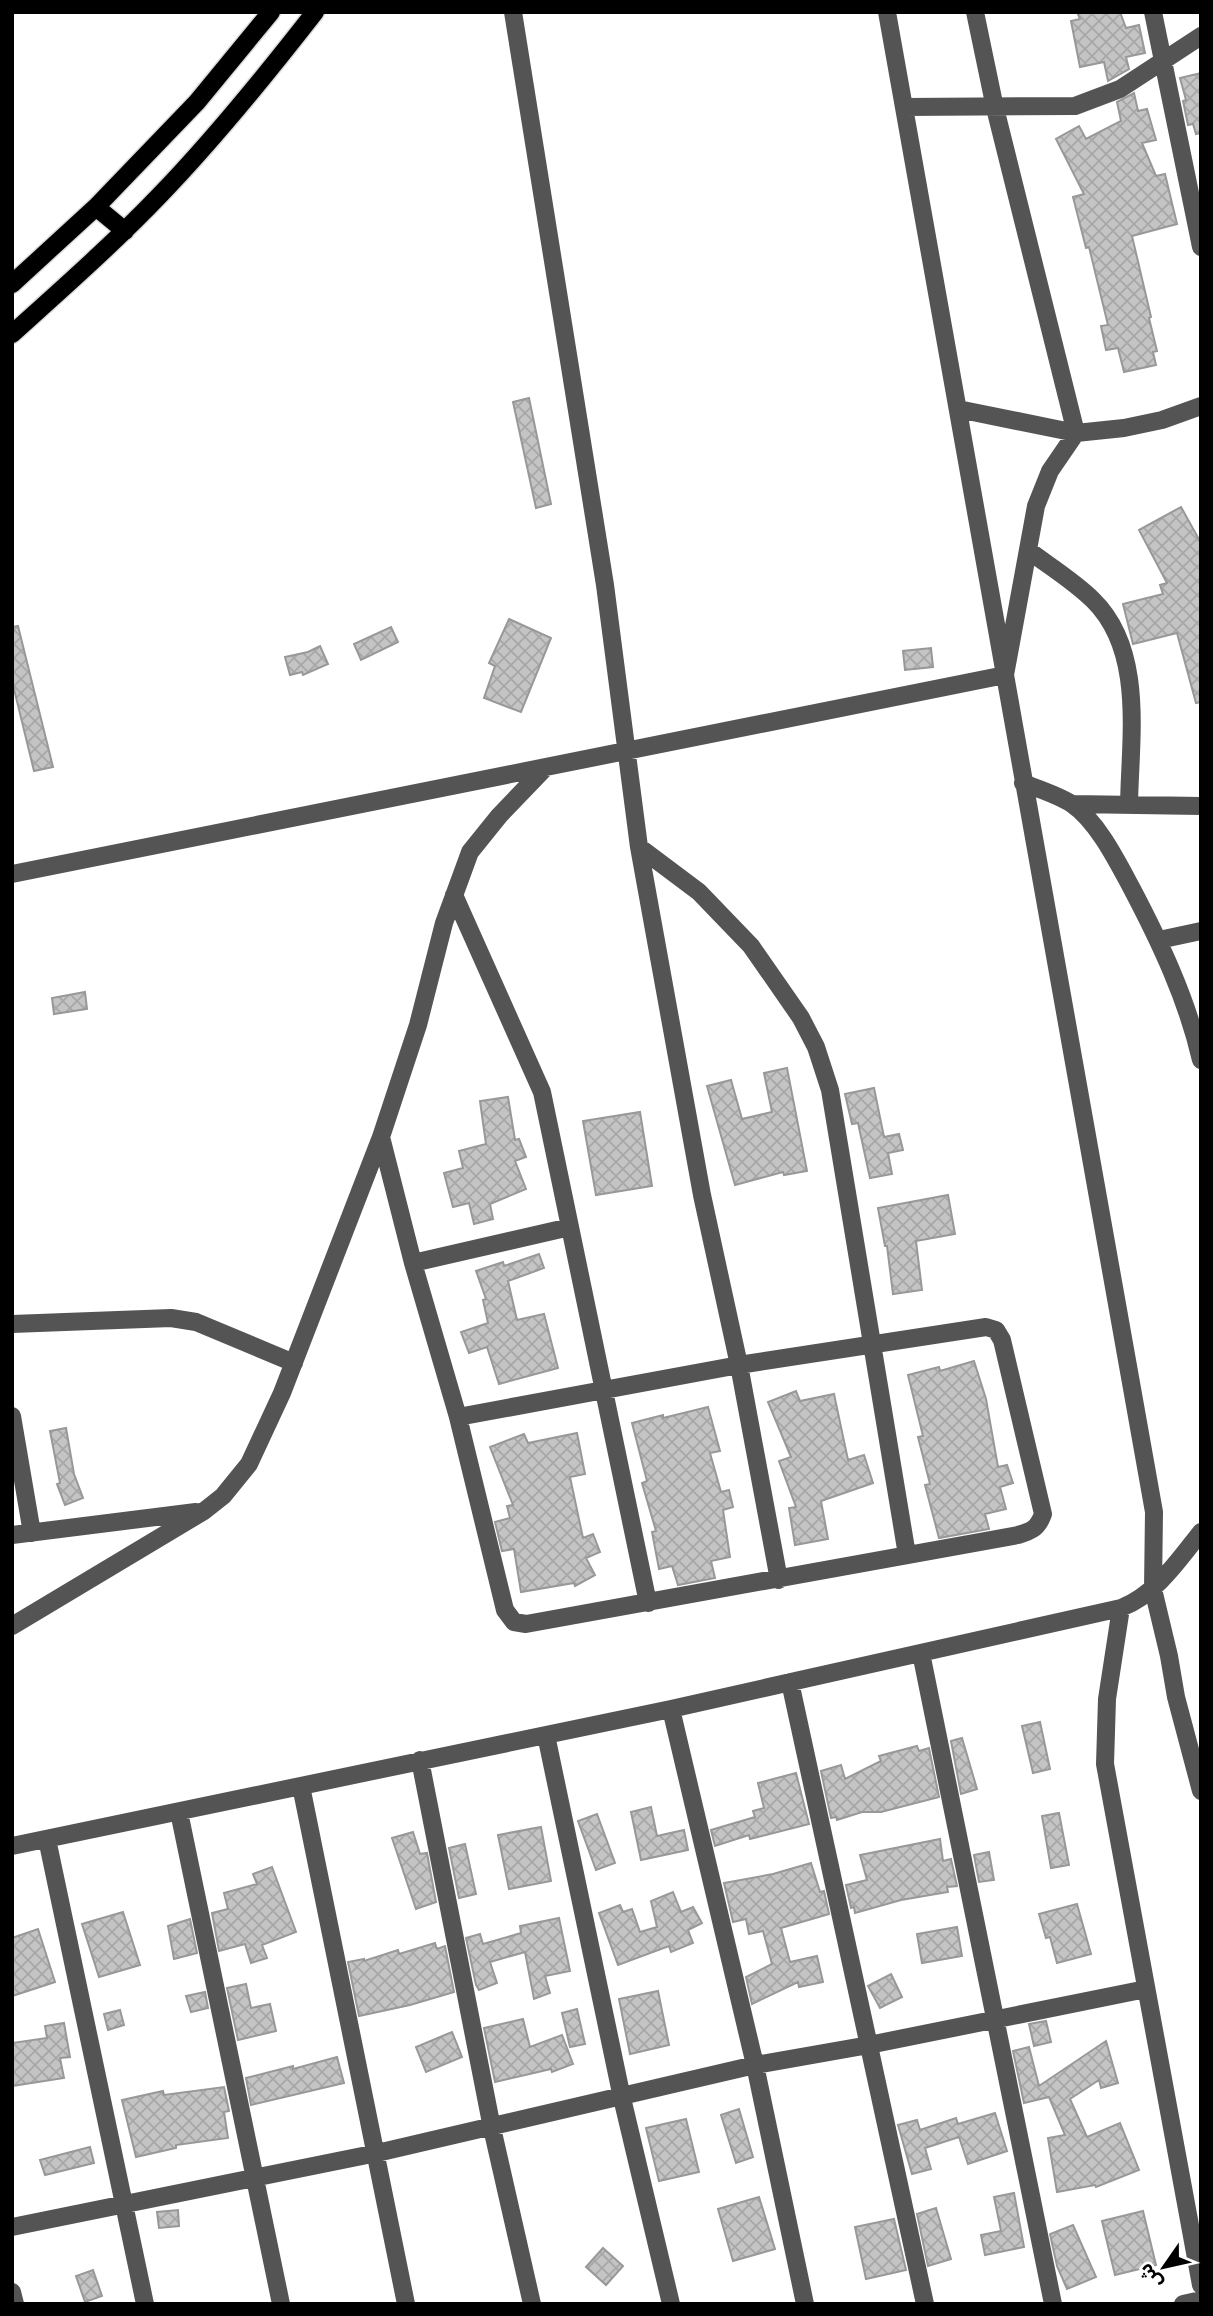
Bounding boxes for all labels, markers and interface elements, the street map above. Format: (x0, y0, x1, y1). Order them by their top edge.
north arrow (1129, 2232, 1199, 2302)
text: ش (1134, 2260, 1166, 2293)

